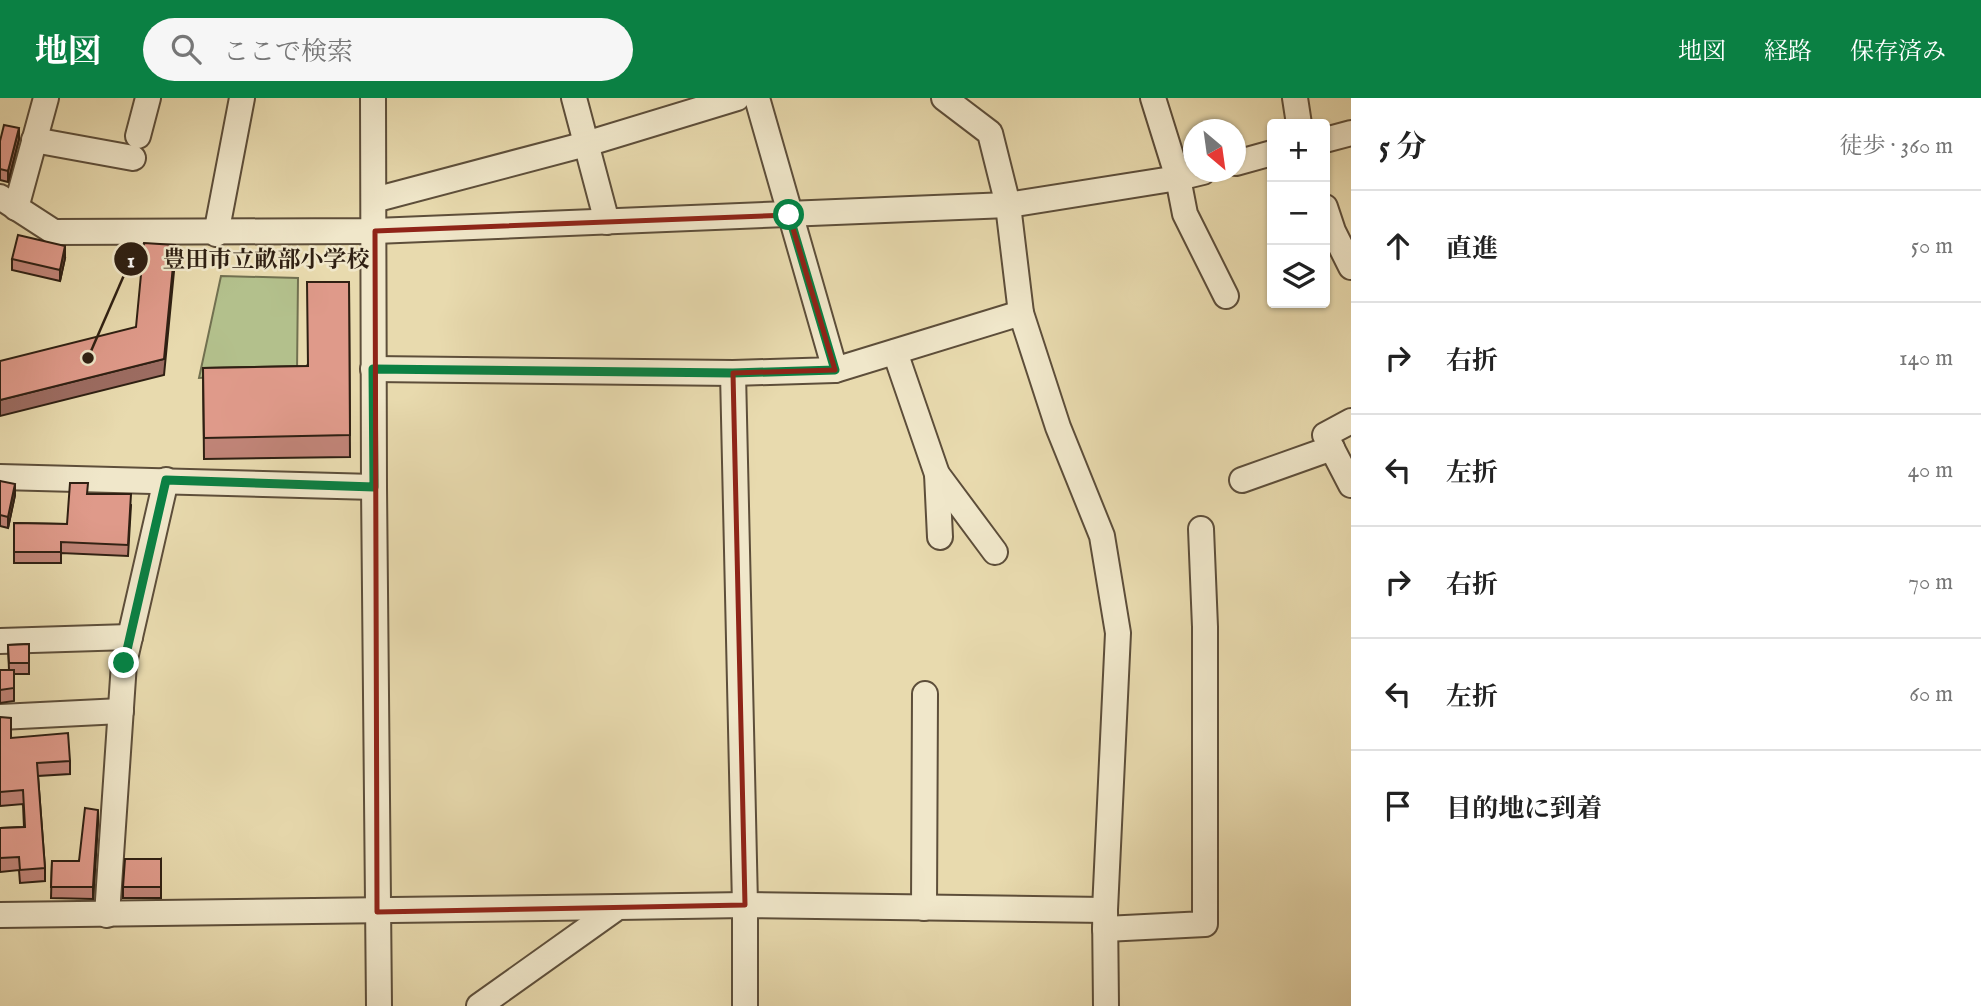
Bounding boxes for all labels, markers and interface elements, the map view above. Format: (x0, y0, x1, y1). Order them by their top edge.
search box (143, 18, 633, 81)
icon: search (167, 30, 205, 68)
text: 地図 (35, 32, 101, 74)
text: ここで検索 (223, 36, 353, 69)
text: 地図 (1678, 37, 1726, 68)
text: 経路 (1764, 37, 1812, 68)
text: 保存済み (1850, 37, 1946, 68)
north arrow (1183, 119, 1246, 182)
map controls (1267, 119, 1330, 308)
button: + (1267, 119, 1330, 182)
text: 5 分 (1379, 129, 1426, 167)
text: 徒歩 · 360 m (1840, 132, 1953, 161)
button: − (1267, 182, 1330, 245)
route start (773, 199, 804, 230)
icon: ahead (1379, 227, 1417, 265)
text: 50 m (1911, 232, 1953, 261)
text: 直進 (1446, 233, 1498, 266)
callout: 豊田市立畝部小学校 (114, 237, 384, 281)
button: layers (1267, 245, 1330, 308)
text: 豊田市立畝部小学校 (163, 246, 370, 275)
text: 1 (127, 248, 135, 275)
icon: right (1379, 339, 1417, 377)
text: 140 m (1899, 344, 1953, 373)
text: 右折 (1446, 345, 1498, 378)
icon: left (1379, 451, 1417, 489)
text: 40 m (1908, 456, 1953, 485)
text: 左折 (1446, 457, 1498, 490)
icon: right (1379, 563, 1417, 601)
text: 70 m (1908, 568, 1953, 597)
text: 右折 (1446, 569, 1498, 602)
route end (108, 647, 139, 678)
icon: left (1379, 675, 1417, 713)
text: 60 m (1909, 680, 1953, 709)
text: 左折 (1446, 681, 1498, 714)
icon: arrive (1379, 787, 1417, 825)
text: 目的地に到着 (1446, 793, 1602, 826)

